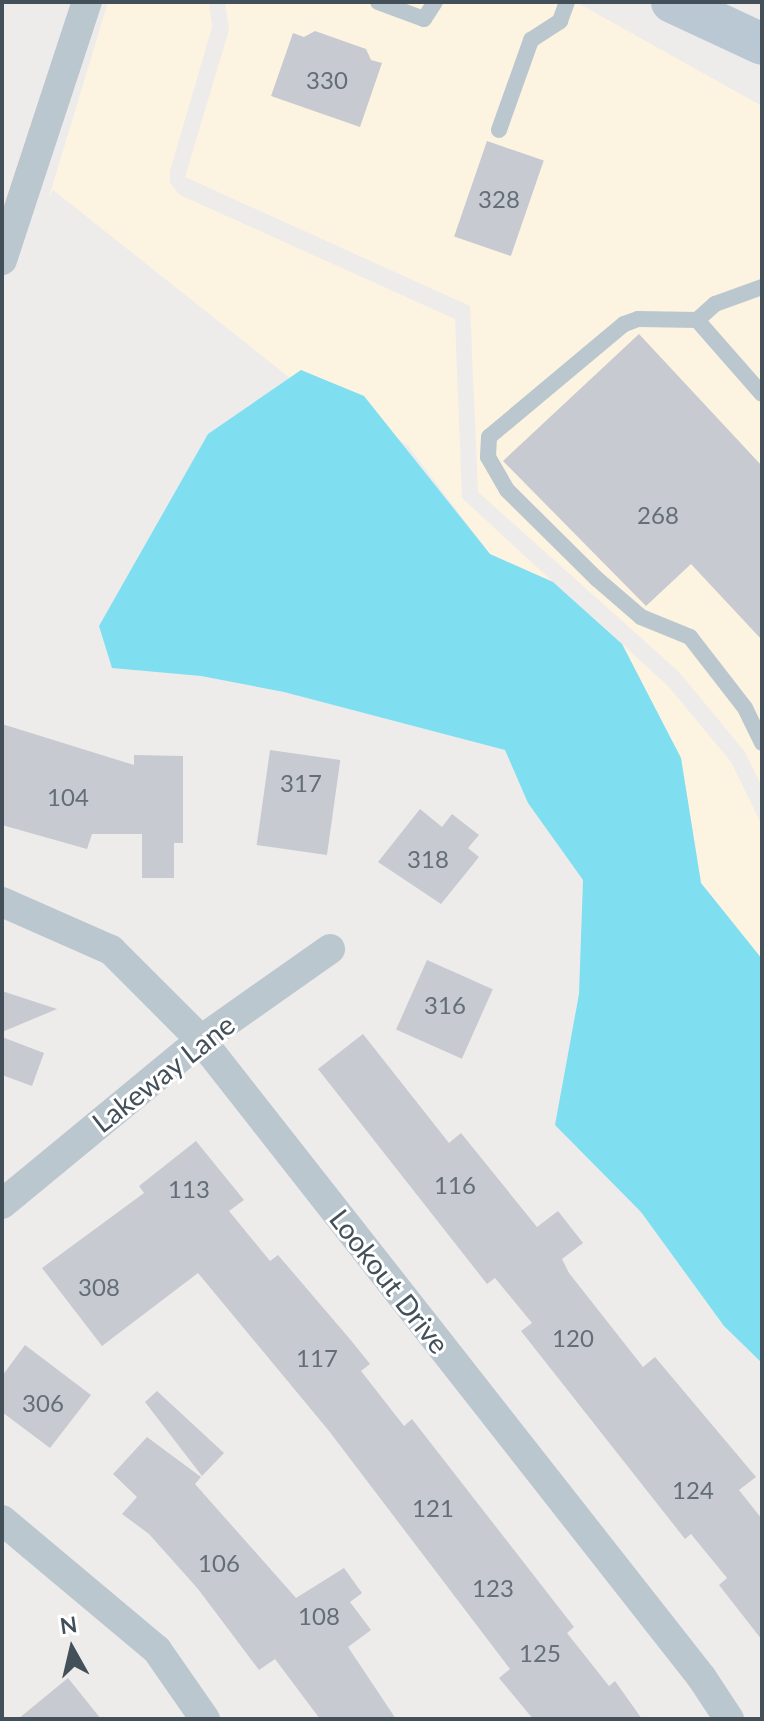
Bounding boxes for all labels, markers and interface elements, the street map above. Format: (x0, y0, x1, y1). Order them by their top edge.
house number: 330 (306, 66, 348, 94)
house number: 328 (478, 185, 520, 213)
house number: 268 (637, 501, 679, 529)
house number: 317 (280, 769, 322, 797)
house number: 104 (47, 783, 89, 811)
house number: 318 (407, 845, 449, 873)
house number: 316 (424, 991, 466, 1019)
street label: Lakeway Lane (85, 1007, 241, 1139)
house number: 116 (434, 1171, 476, 1199)
house number: 113 (168, 1175, 210, 1203)
street label: Lookout Drive (323, 1202, 457, 1360)
house number: 308 (78, 1273, 120, 1301)
house number: 120 (552, 1324, 594, 1352)
house number: 117 (296, 1344, 338, 1372)
house number: 306 (22, 1389, 64, 1417)
house number: 124 (672, 1476, 714, 1504)
house number: 121 (412, 1494, 454, 1522)
house number: 106 (198, 1549, 240, 1577)
house number: 123 (472, 1574, 514, 1602)
house number: 108 (298, 1602, 340, 1630)
north arrow (32, 1609, 112, 1689)
text: N (58, 1610, 79, 1639)
house number: 125 (519, 1639, 561, 1667)

